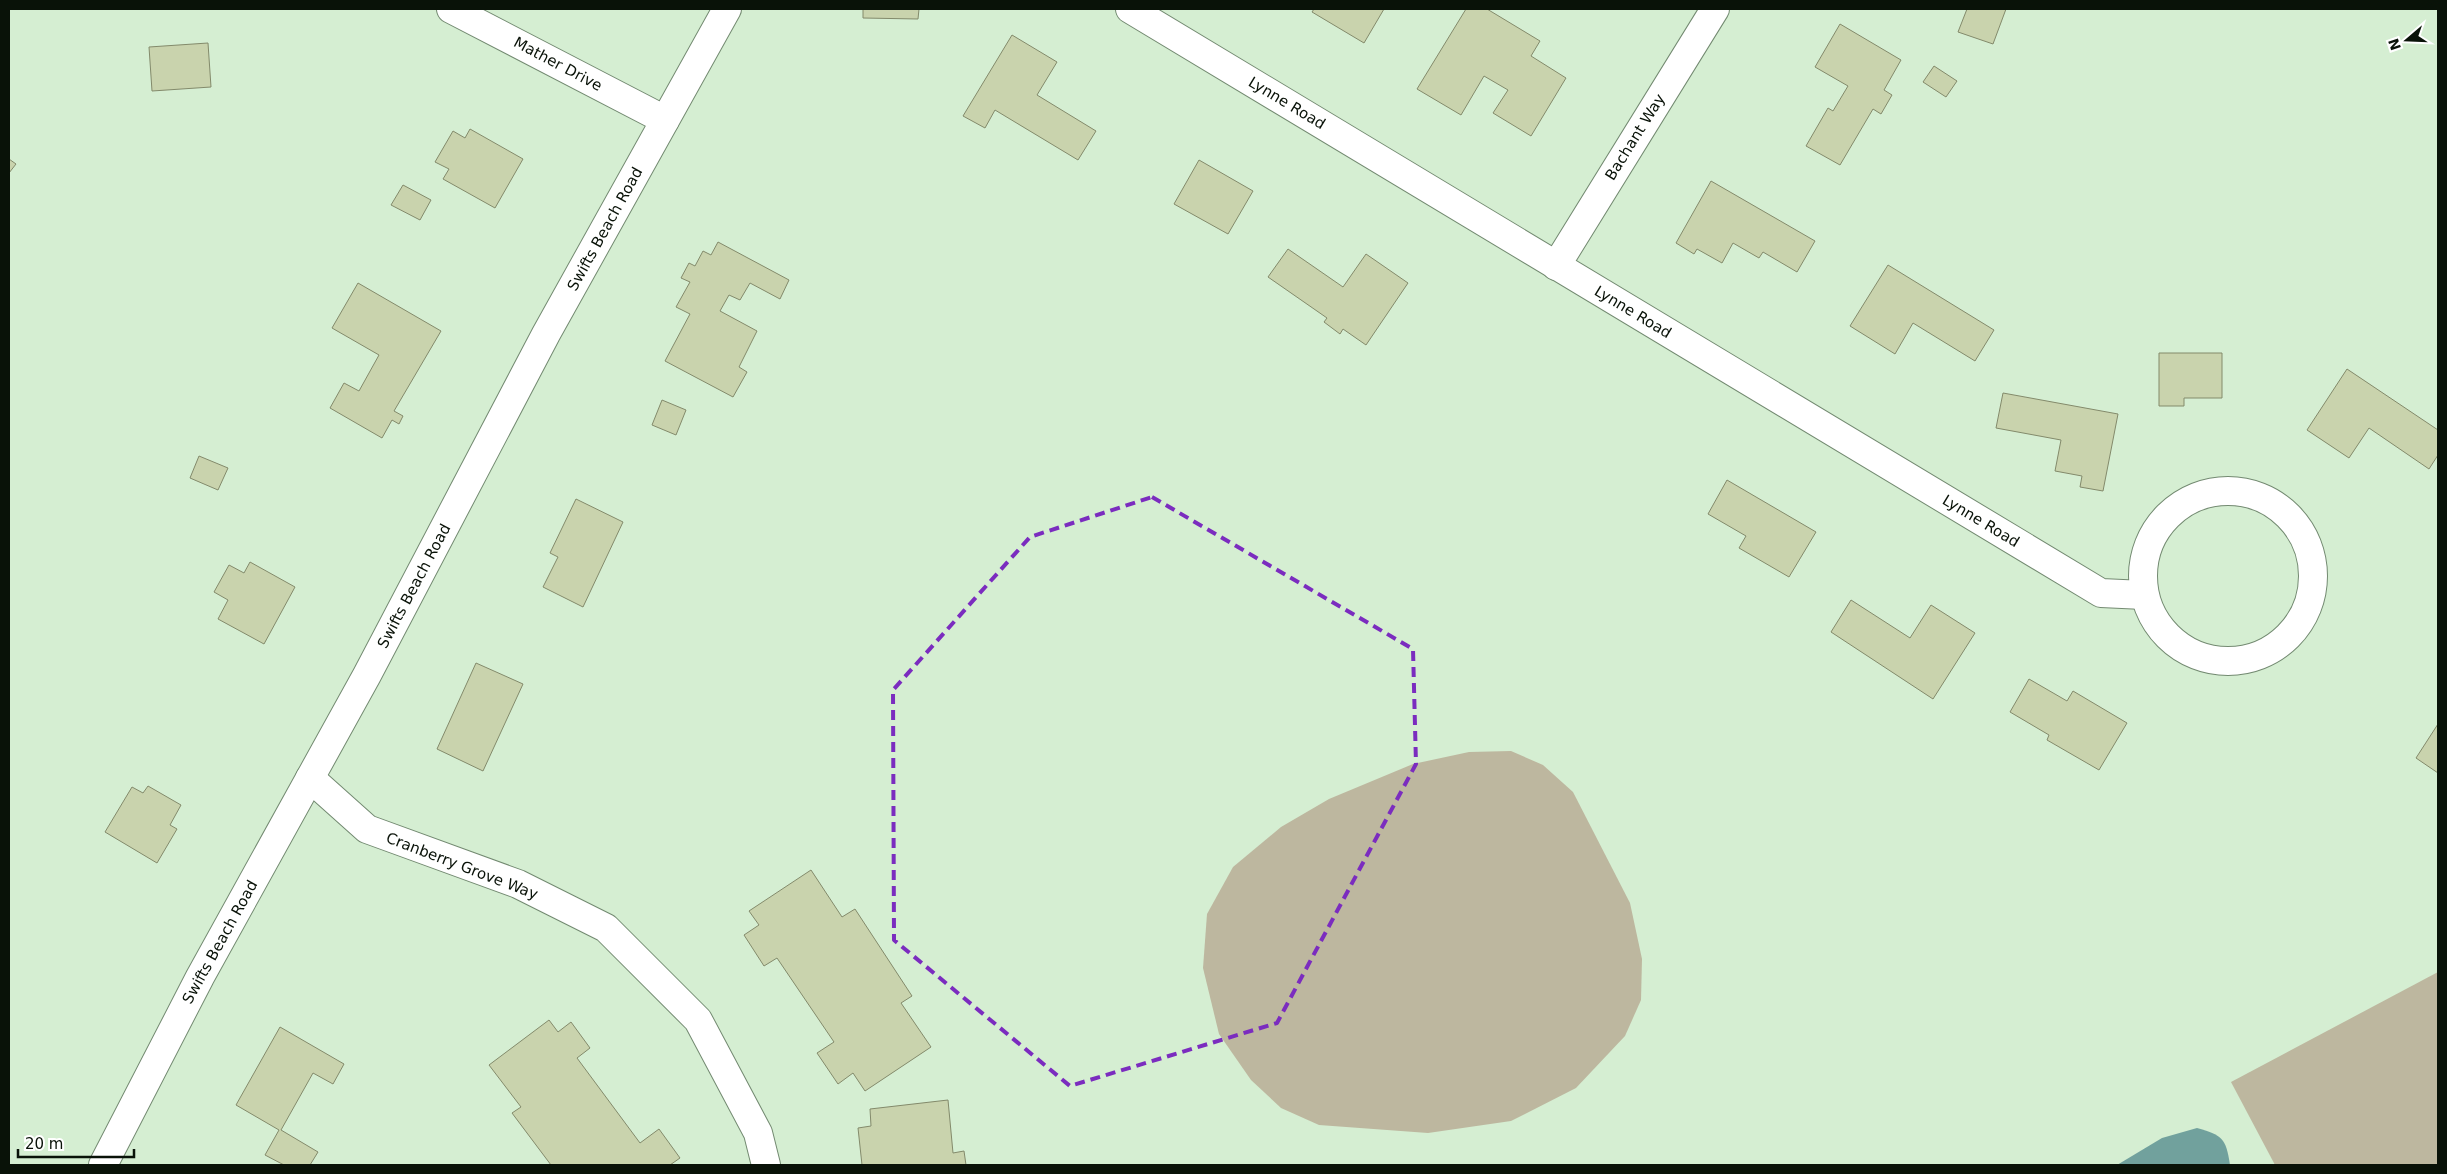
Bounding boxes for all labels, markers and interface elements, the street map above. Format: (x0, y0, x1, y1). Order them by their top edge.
north arrow (2382, 15, 2432, 65)
street label: Mather Drive (511, 33, 605, 95)
text: N (2385, 36, 2404, 52)
street label: Lynne Road (1245, 73, 1329, 133)
street label: Bachant Way (1601, 90, 1669, 184)
street label: Swifts Beach Road (564, 164, 646, 294)
street label: Lynne Road (1591, 282, 1675, 342)
street label: Lynne Road (1939, 491, 2023, 551)
street label: Swifts Beach Road (374, 521, 454, 651)
street label: Cranberry Grove Way (383, 829, 541, 903)
street label: Swifts Beach Road (179, 877, 261, 1007)
scale bar (18, 1126, 134, 1158)
text: 20 m (25, 1135, 63, 1153)

